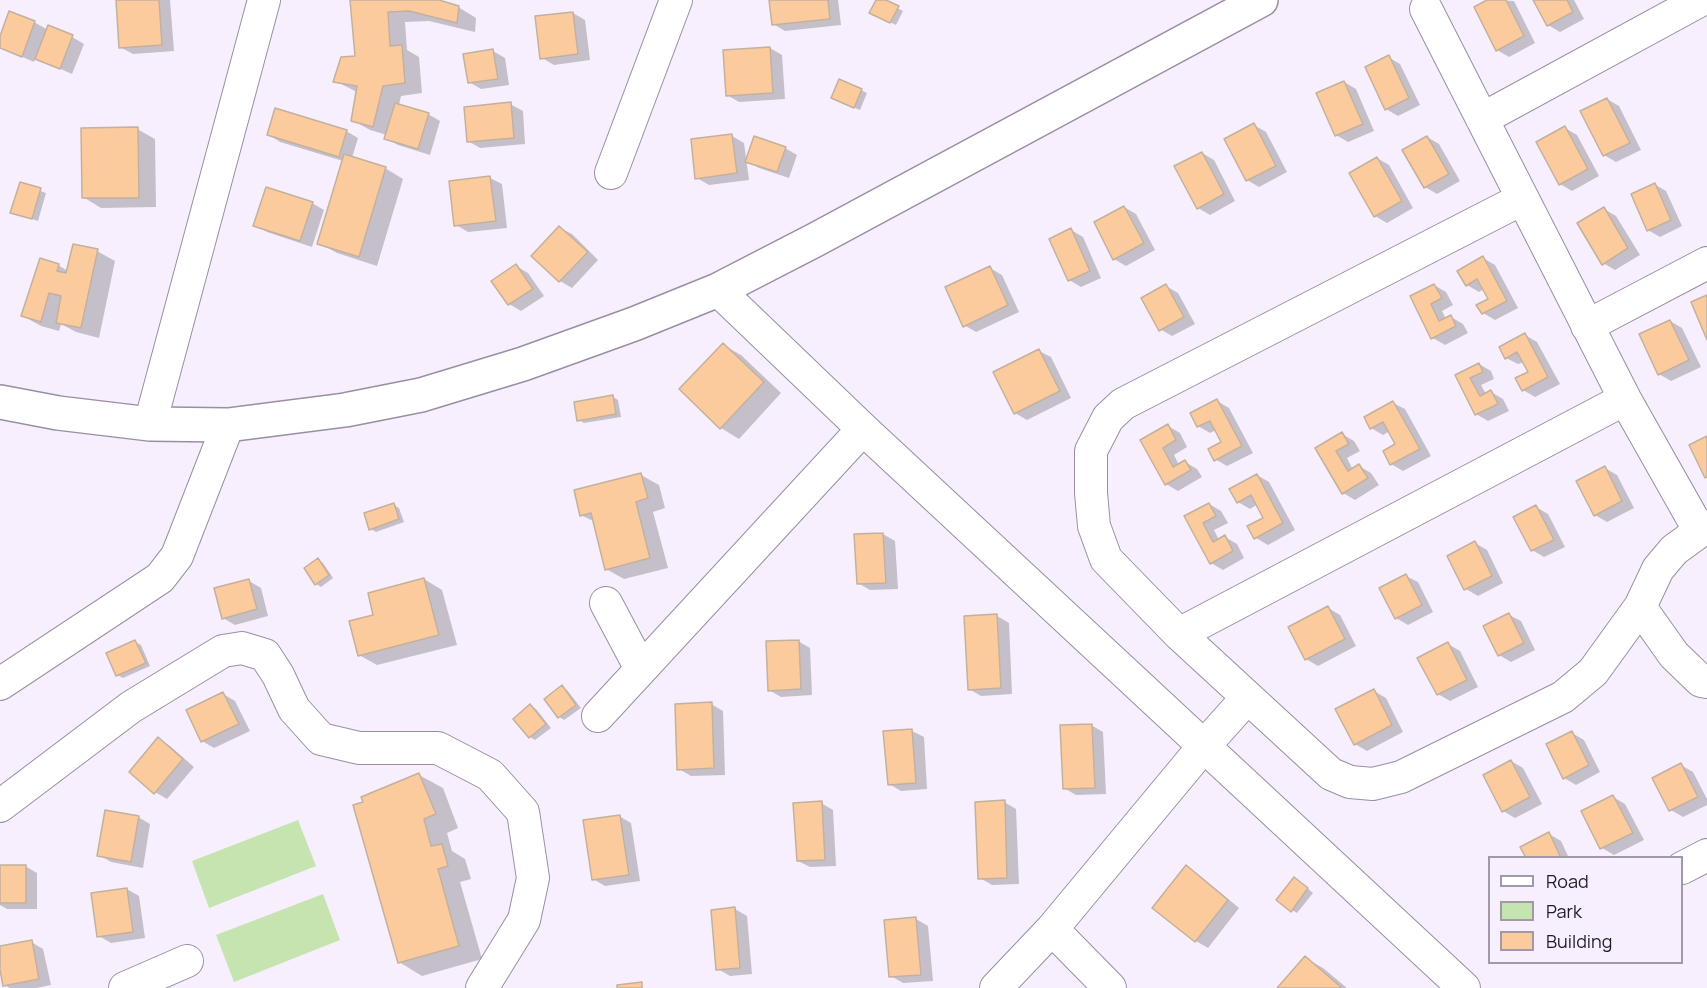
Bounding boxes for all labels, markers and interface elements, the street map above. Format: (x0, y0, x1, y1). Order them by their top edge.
legend (1488, 856, 1683, 964)
text: Road (1546, 869, 1589, 893)
text: Park (1546, 899, 1582, 923)
text: Building (1546, 929, 1612, 953)

